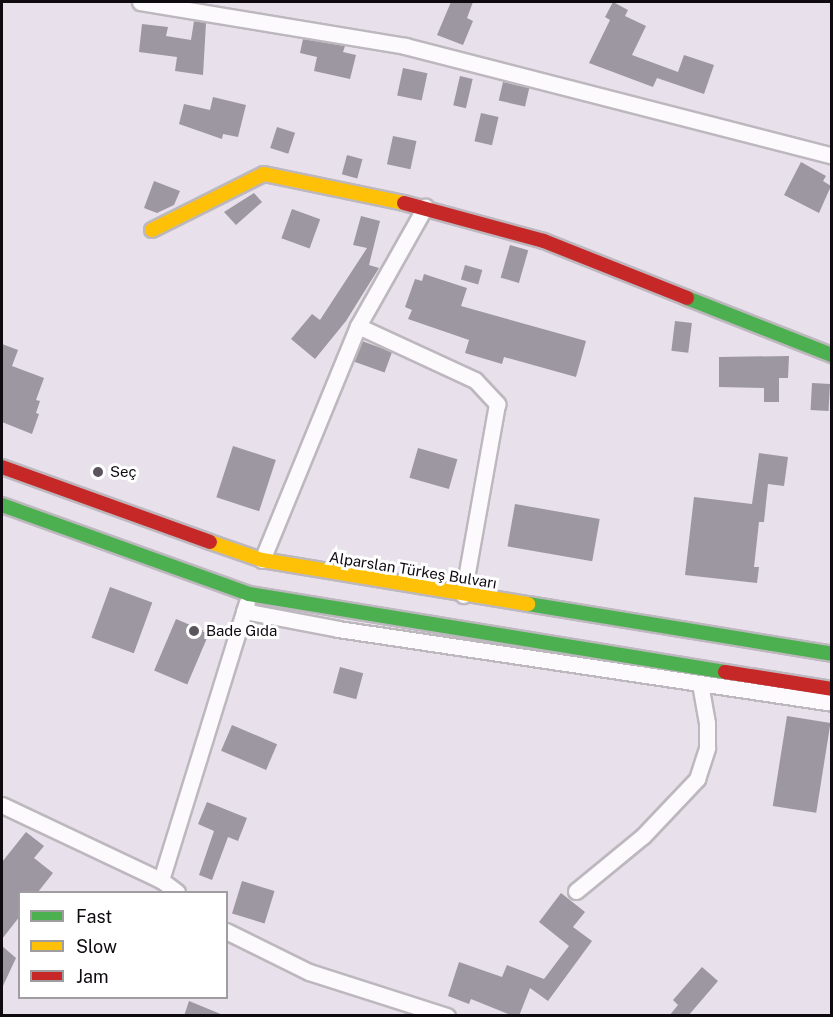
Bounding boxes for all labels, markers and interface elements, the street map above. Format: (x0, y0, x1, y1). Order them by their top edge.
place label: Seç (110, 463, 137, 481)
marker: Seç (91, 465, 105, 479)
street label: Alparslan Türkeş Bulvarı (328, 548, 498, 592)
place label: Bade Gıda (206, 622, 277, 640)
marker: Bade Gıda (187, 624, 201, 638)
legend (18, 891, 228, 999)
text: Fast (76, 906, 112, 927)
text: Slow (76, 936, 117, 957)
text: Jam (76, 966, 109, 987)

